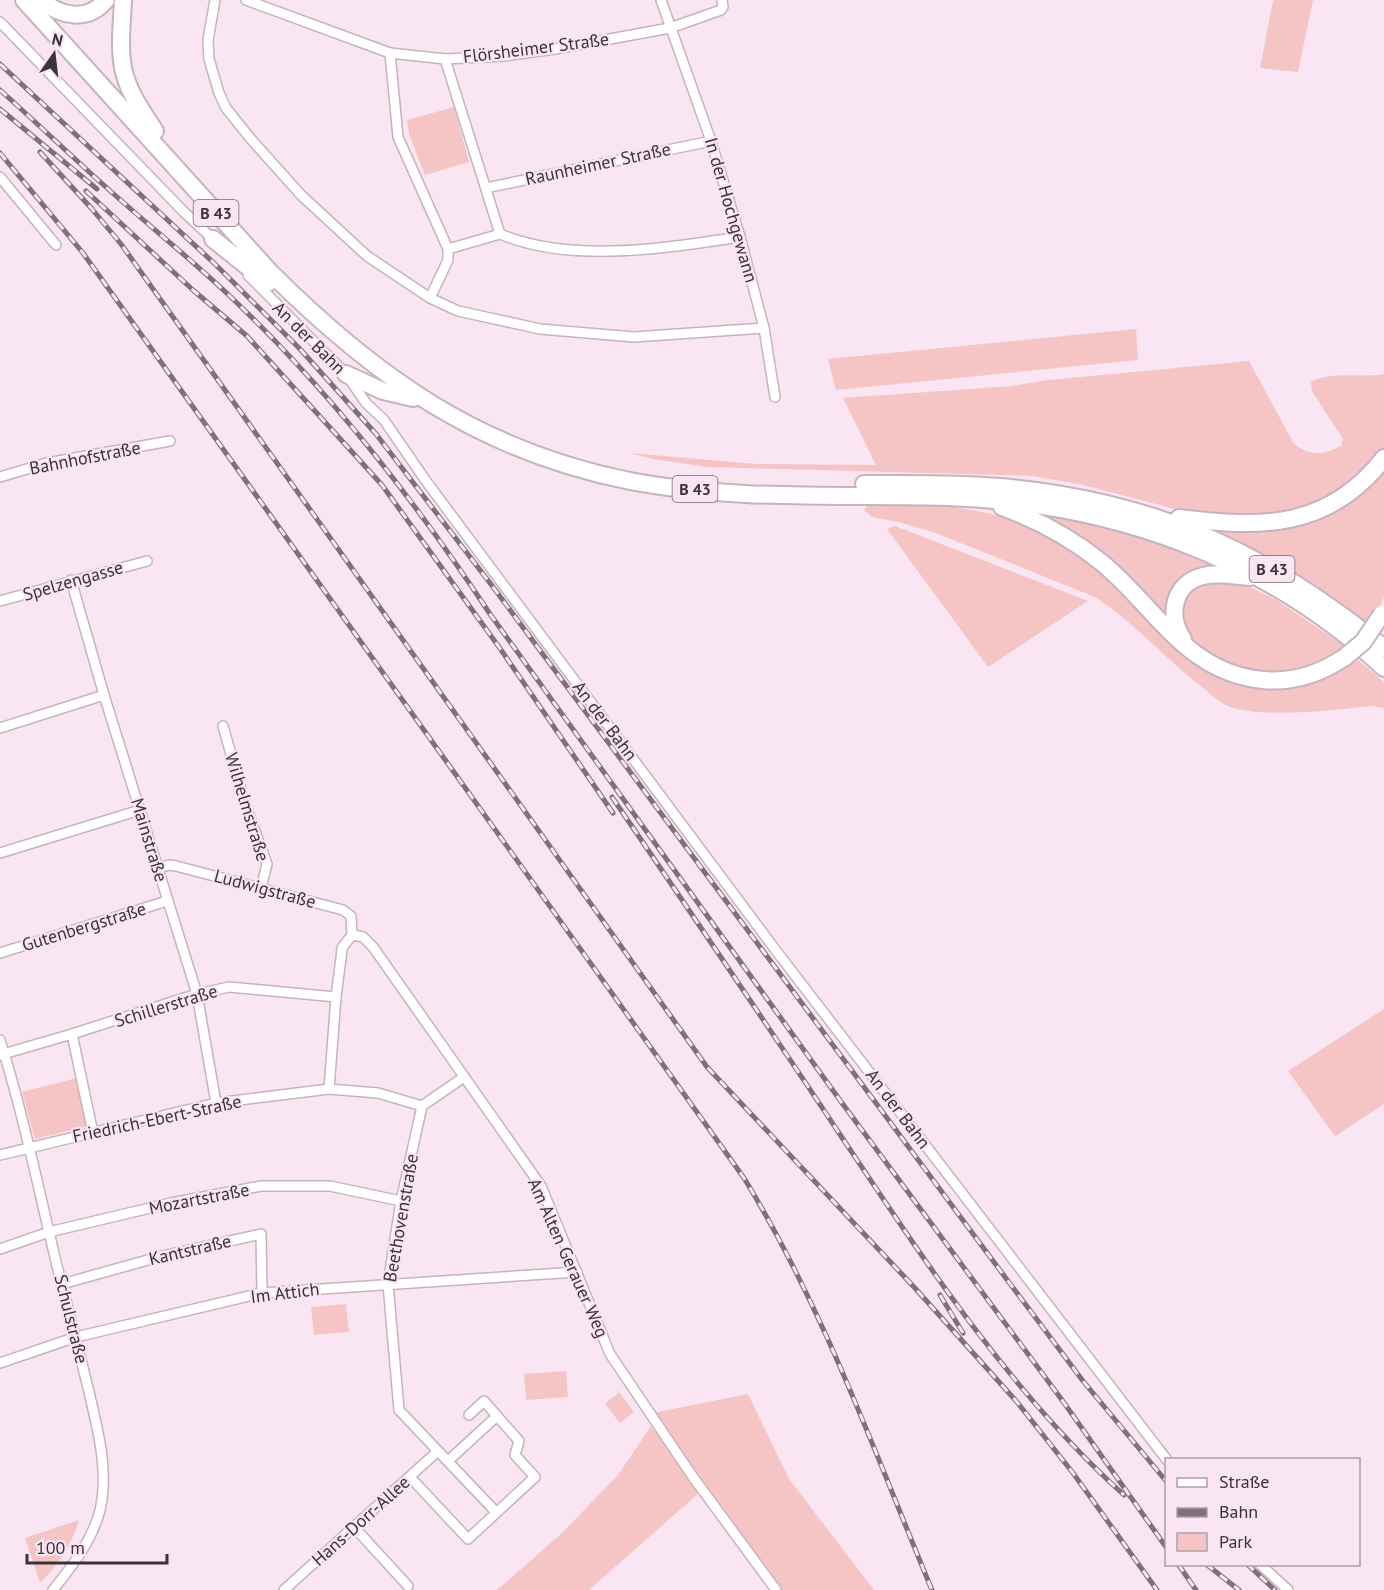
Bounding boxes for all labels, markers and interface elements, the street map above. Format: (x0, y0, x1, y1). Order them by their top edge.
north arrow (24, 24, 84, 84)
street label: Flörsheimer Straße (462, 27, 610, 68)
text: N (50, 28, 65, 50)
street label: In der Hochgewann (700, 135, 763, 285)
street label: Raunheimer Straße (523, 137, 673, 190)
road number: B 43 (194, 200, 238, 226)
street label: An der Bahn (268, 296, 351, 379)
street label: Bahnhofstraße (27, 435, 142, 480)
road number: B 43 (672, 476, 718, 502)
street label: Spelzengasse (20, 555, 126, 606)
road number: B 43 (1250, 556, 1294, 582)
street label: An der Bahn (568, 676, 643, 765)
street label: Wilhelmstraße (220, 750, 275, 864)
street label: Mainstraße (126, 795, 173, 885)
street label: Ludwigstraße (212, 864, 319, 913)
street label: Gutenbergstraße (19, 897, 149, 956)
street label: Schillerstraße (111, 979, 220, 1032)
street label: An der Bahn (861, 1064, 936, 1153)
street label: Friedrich-Ebert-Straße (70, 1089, 243, 1148)
street label: Beethovenstraße (378, 1152, 423, 1284)
street label: Am Alten Gerauer Weg (523, 1174, 614, 1341)
street label: Mozartstraße (147, 1178, 251, 1220)
street label: Kantstraße (146, 1229, 233, 1270)
street label: Schulstraße (49, 1272, 94, 1366)
street label: Im Attich (249, 1277, 321, 1308)
legend (1165, 1458, 1360, 1566)
text: Straße (1219, 1470, 1270, 1493)
street label: Hans-Dorr-Allee (307, 1471, 415, 1571)
text: Bahn (1219, 1500, 1258, 1523)
scale bar (27, 1527, 166, 1565)
text: Park (1219, 1530, 1252, 1553)
text: 100 m (36, 1536, 85, 1559)

